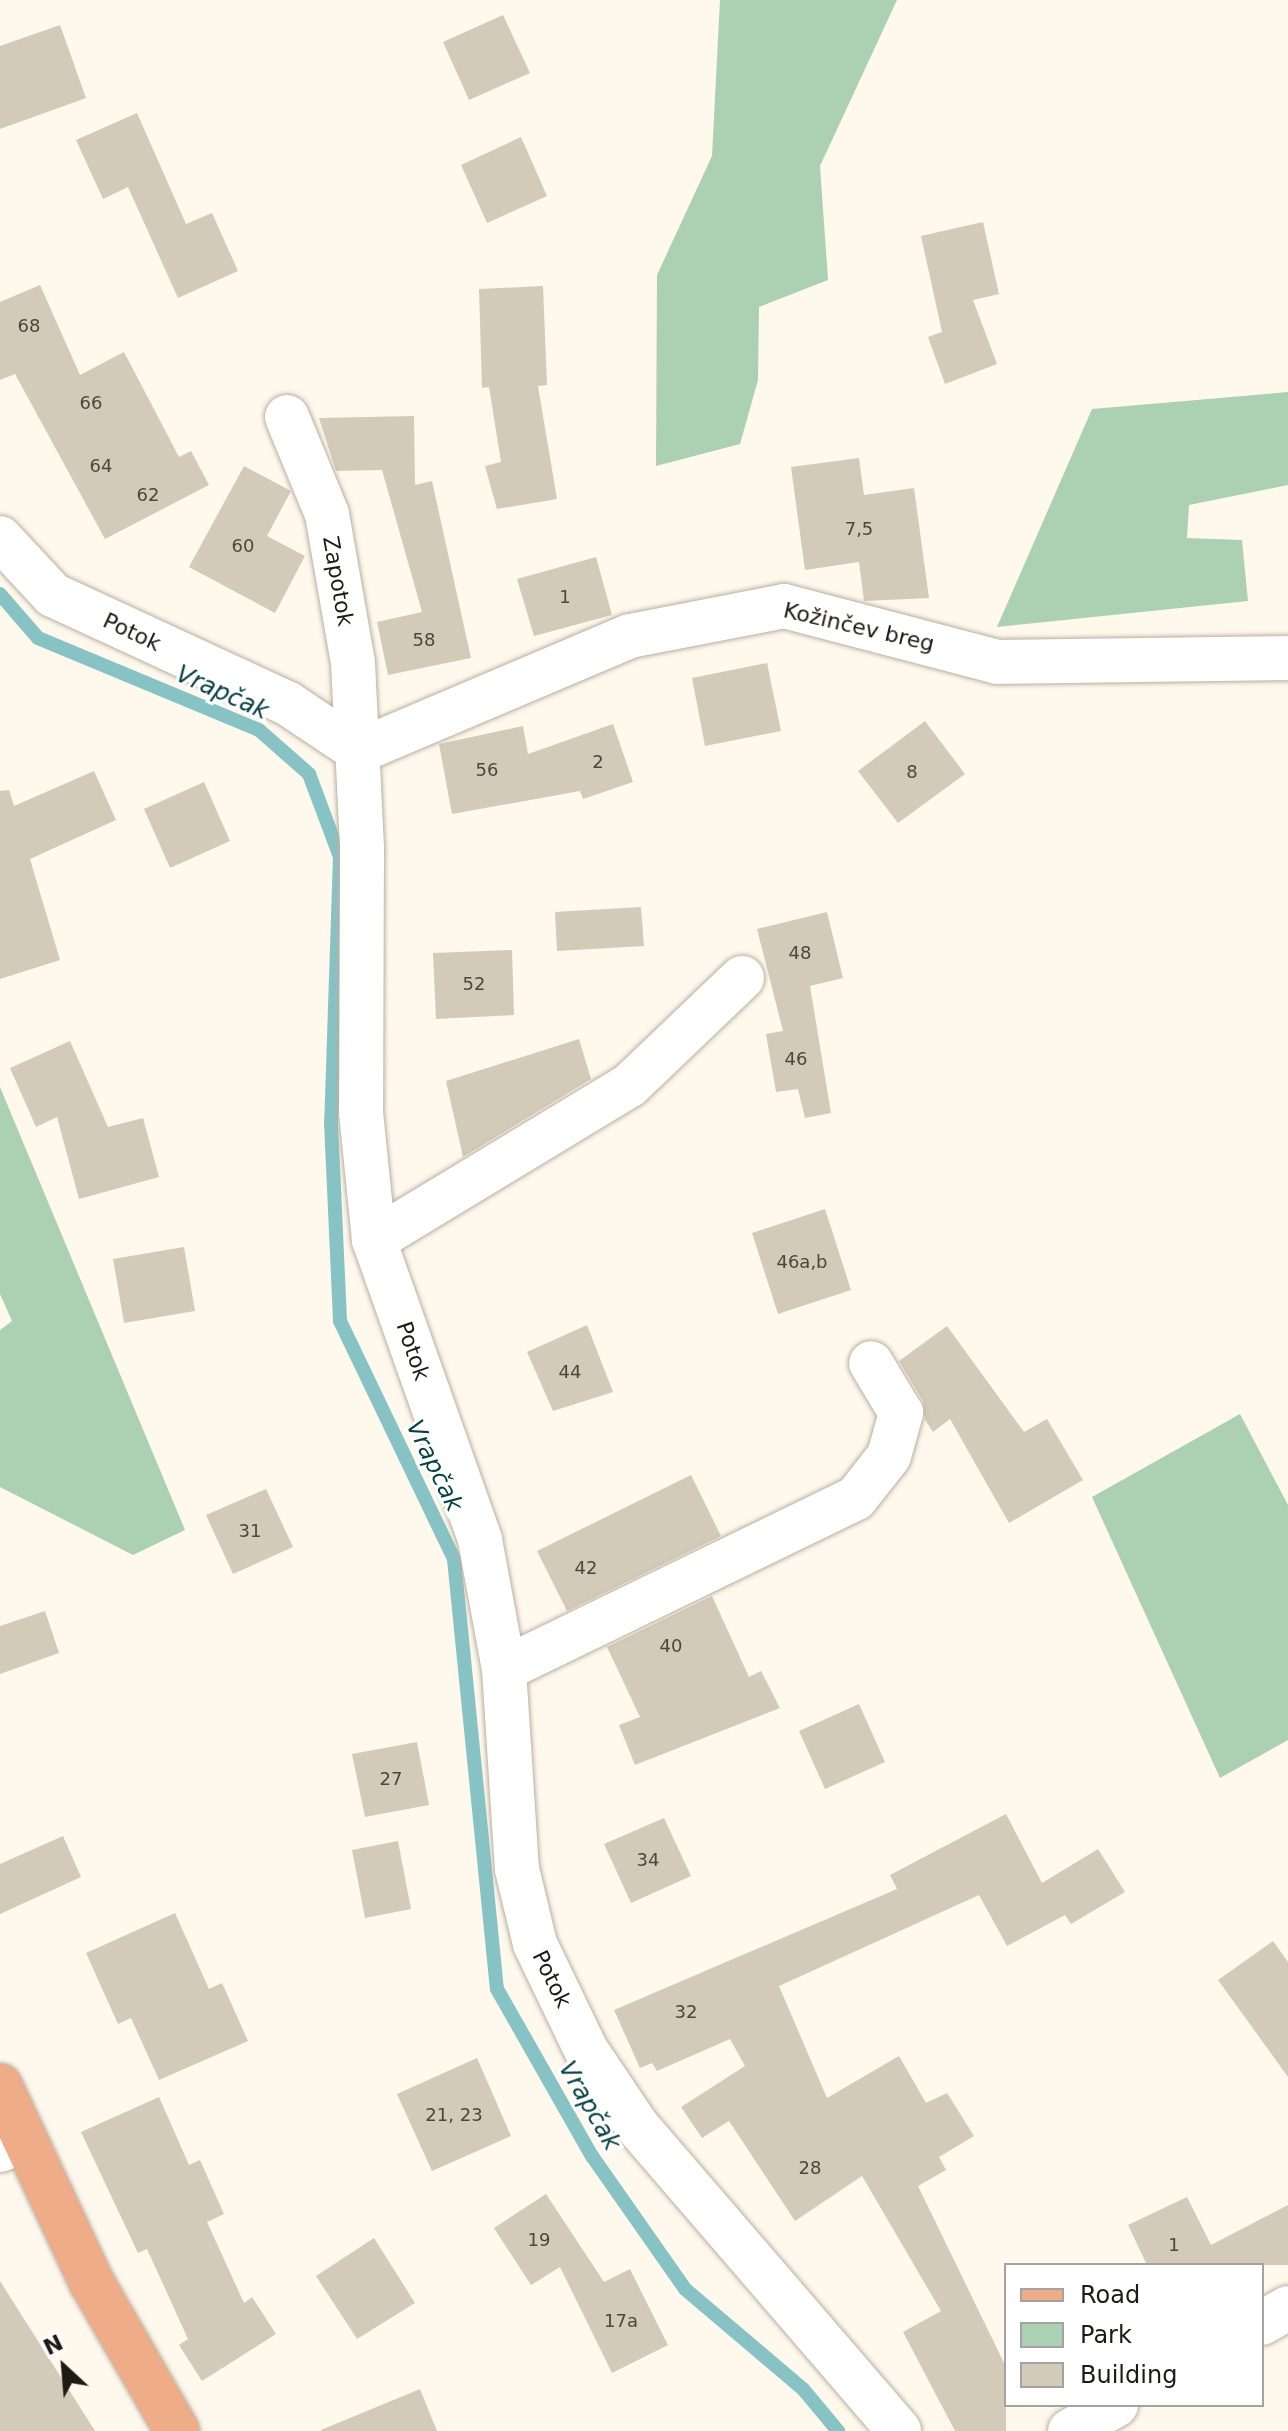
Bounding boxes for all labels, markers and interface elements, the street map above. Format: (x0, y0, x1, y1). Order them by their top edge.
house number: 68 (18, 315, 40, 337)
house number: 66 (80, 392, 102, 414)
house number: 64 (90, 455, 112, 477)
house number: 62 (137, 484, 159, 506)
house number: 7,5 (845, 518, 873, 540)
street label: Zapotok (317, 534, 359, 628)
house number: 60 (232, 535, 254, 557)
house number: 1 (559, 586, 571, 608)
street label: Kožinčev breg (781, 597, 937, 657)
street label: Potok (99, 607, 165, 657)
house number: 58 (413, 629, 435, 651)
water label: Vrapčak (171, 660, 273, 726)
house number: 2 (592, 751, 604, 773)
house number: 56 (476, 759, 498, 781)
house number: 8 (906, 761, 918, 783)
house number: 48 (789, 942, 811, 964)
house number: 52 (463, 973, 485, 995)
house number: 46 (785, 1048, 807, 1070)
house number: 46a,b (776, 1251, 828, 1273)
street label: Potok (391, 1318, 435, 1384)
house number: 44 (559, 1361, 581, 1383)
water label: Vrapčak (400, 1416, 468, 1516)
house number: 31 (239, 1520, 261, 1542)
house number: 42 (575, 1557, 597, 1579)
house number: 40 (660, 1635, 682, 1657)
house number: 27 (380, 1768, 402, 1790)
house number: 34 (637, 1849, 659, 1871)
street label: Potok (527, 1946, 577, 2012)
house number: 32 (675, 2001, 697, 2023)
water label: Vrapčak (552, 2056, 626, 2156)
house number: 21, 23 (425, 2104, 483, 2126)
house number: 28 (799, 2157, 821, 2179)
house number: 19 (528, 2229, 550, 2251)
house number: 1 (1168, 2234, 1180, 2256)
legend (1004, 2263, 1264, 2407)
text: Road (1080, 2281, 1140, 2309)
house number: 17a (604, 2310, 638, 2332)
text: Park (1080, 2321, 1132, 2349)
north arrow (24, 2327, 104, 2407)
text: N (39, 2330, 67, 2360)
text: Building (1080, 2361, 1177, 2389)

